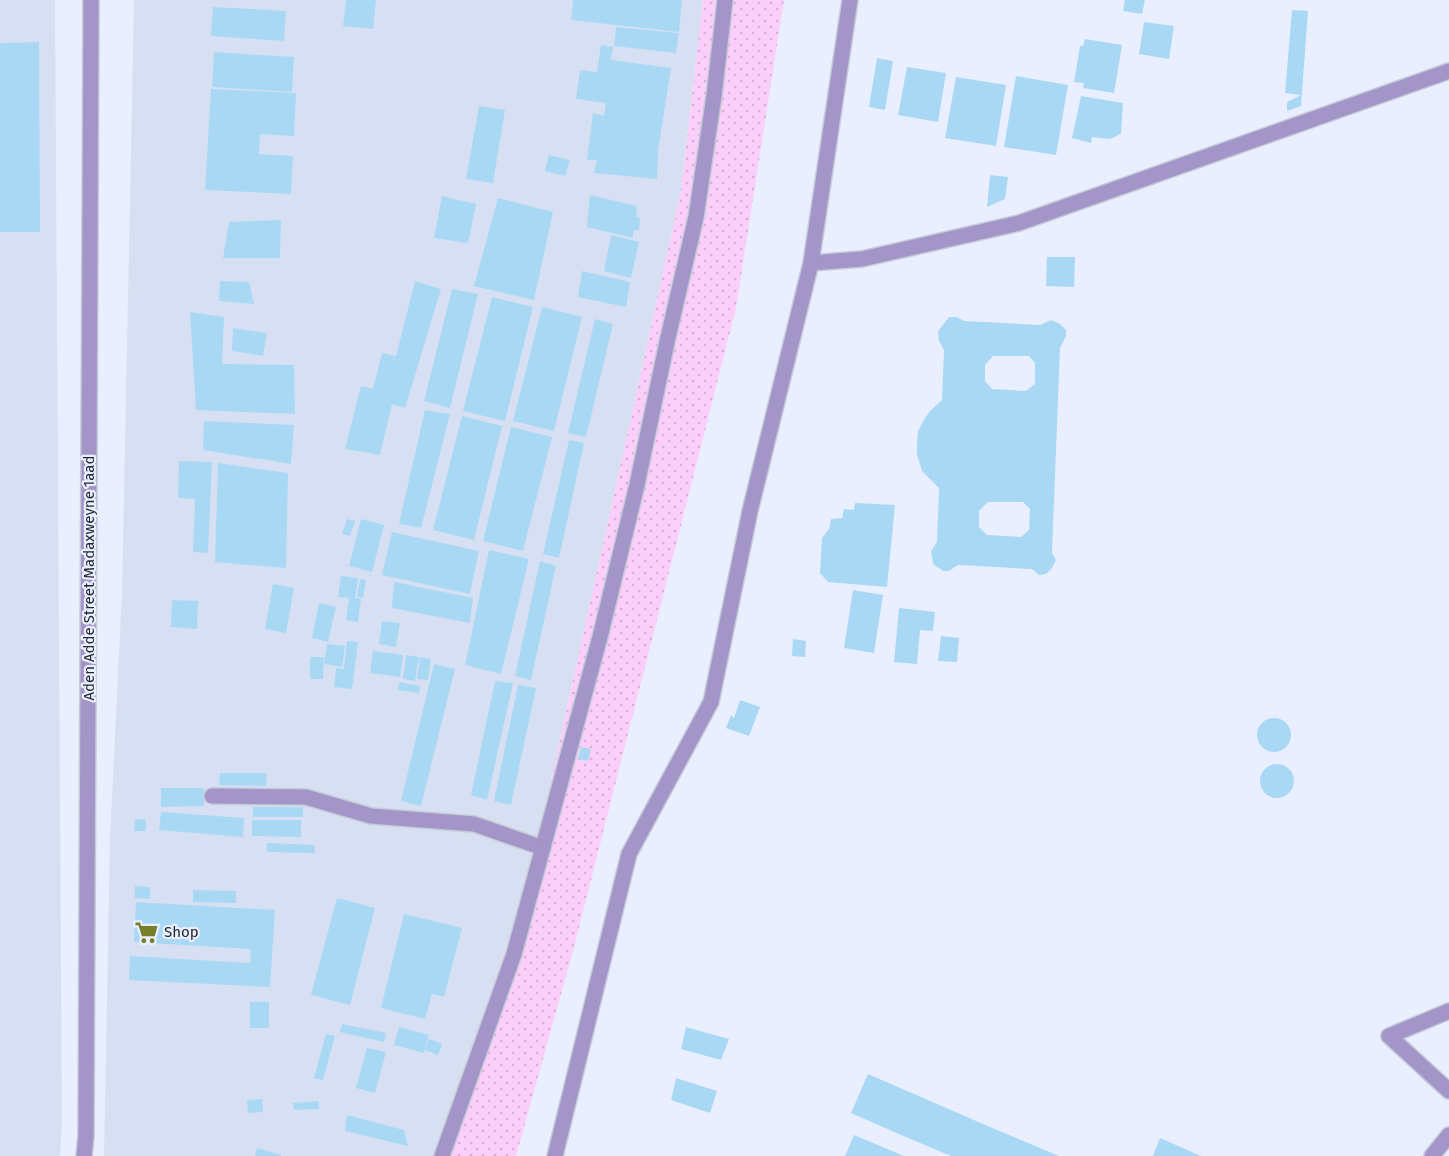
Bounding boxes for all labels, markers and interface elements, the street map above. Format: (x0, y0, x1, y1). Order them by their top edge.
street label: Aden Adde Street Madaxweyne 1aad (80, 456, 98, 701)
supermarket icon: Shop (133, 919, 159, 945)
place label: Shop (164, 923, 199, 941)

